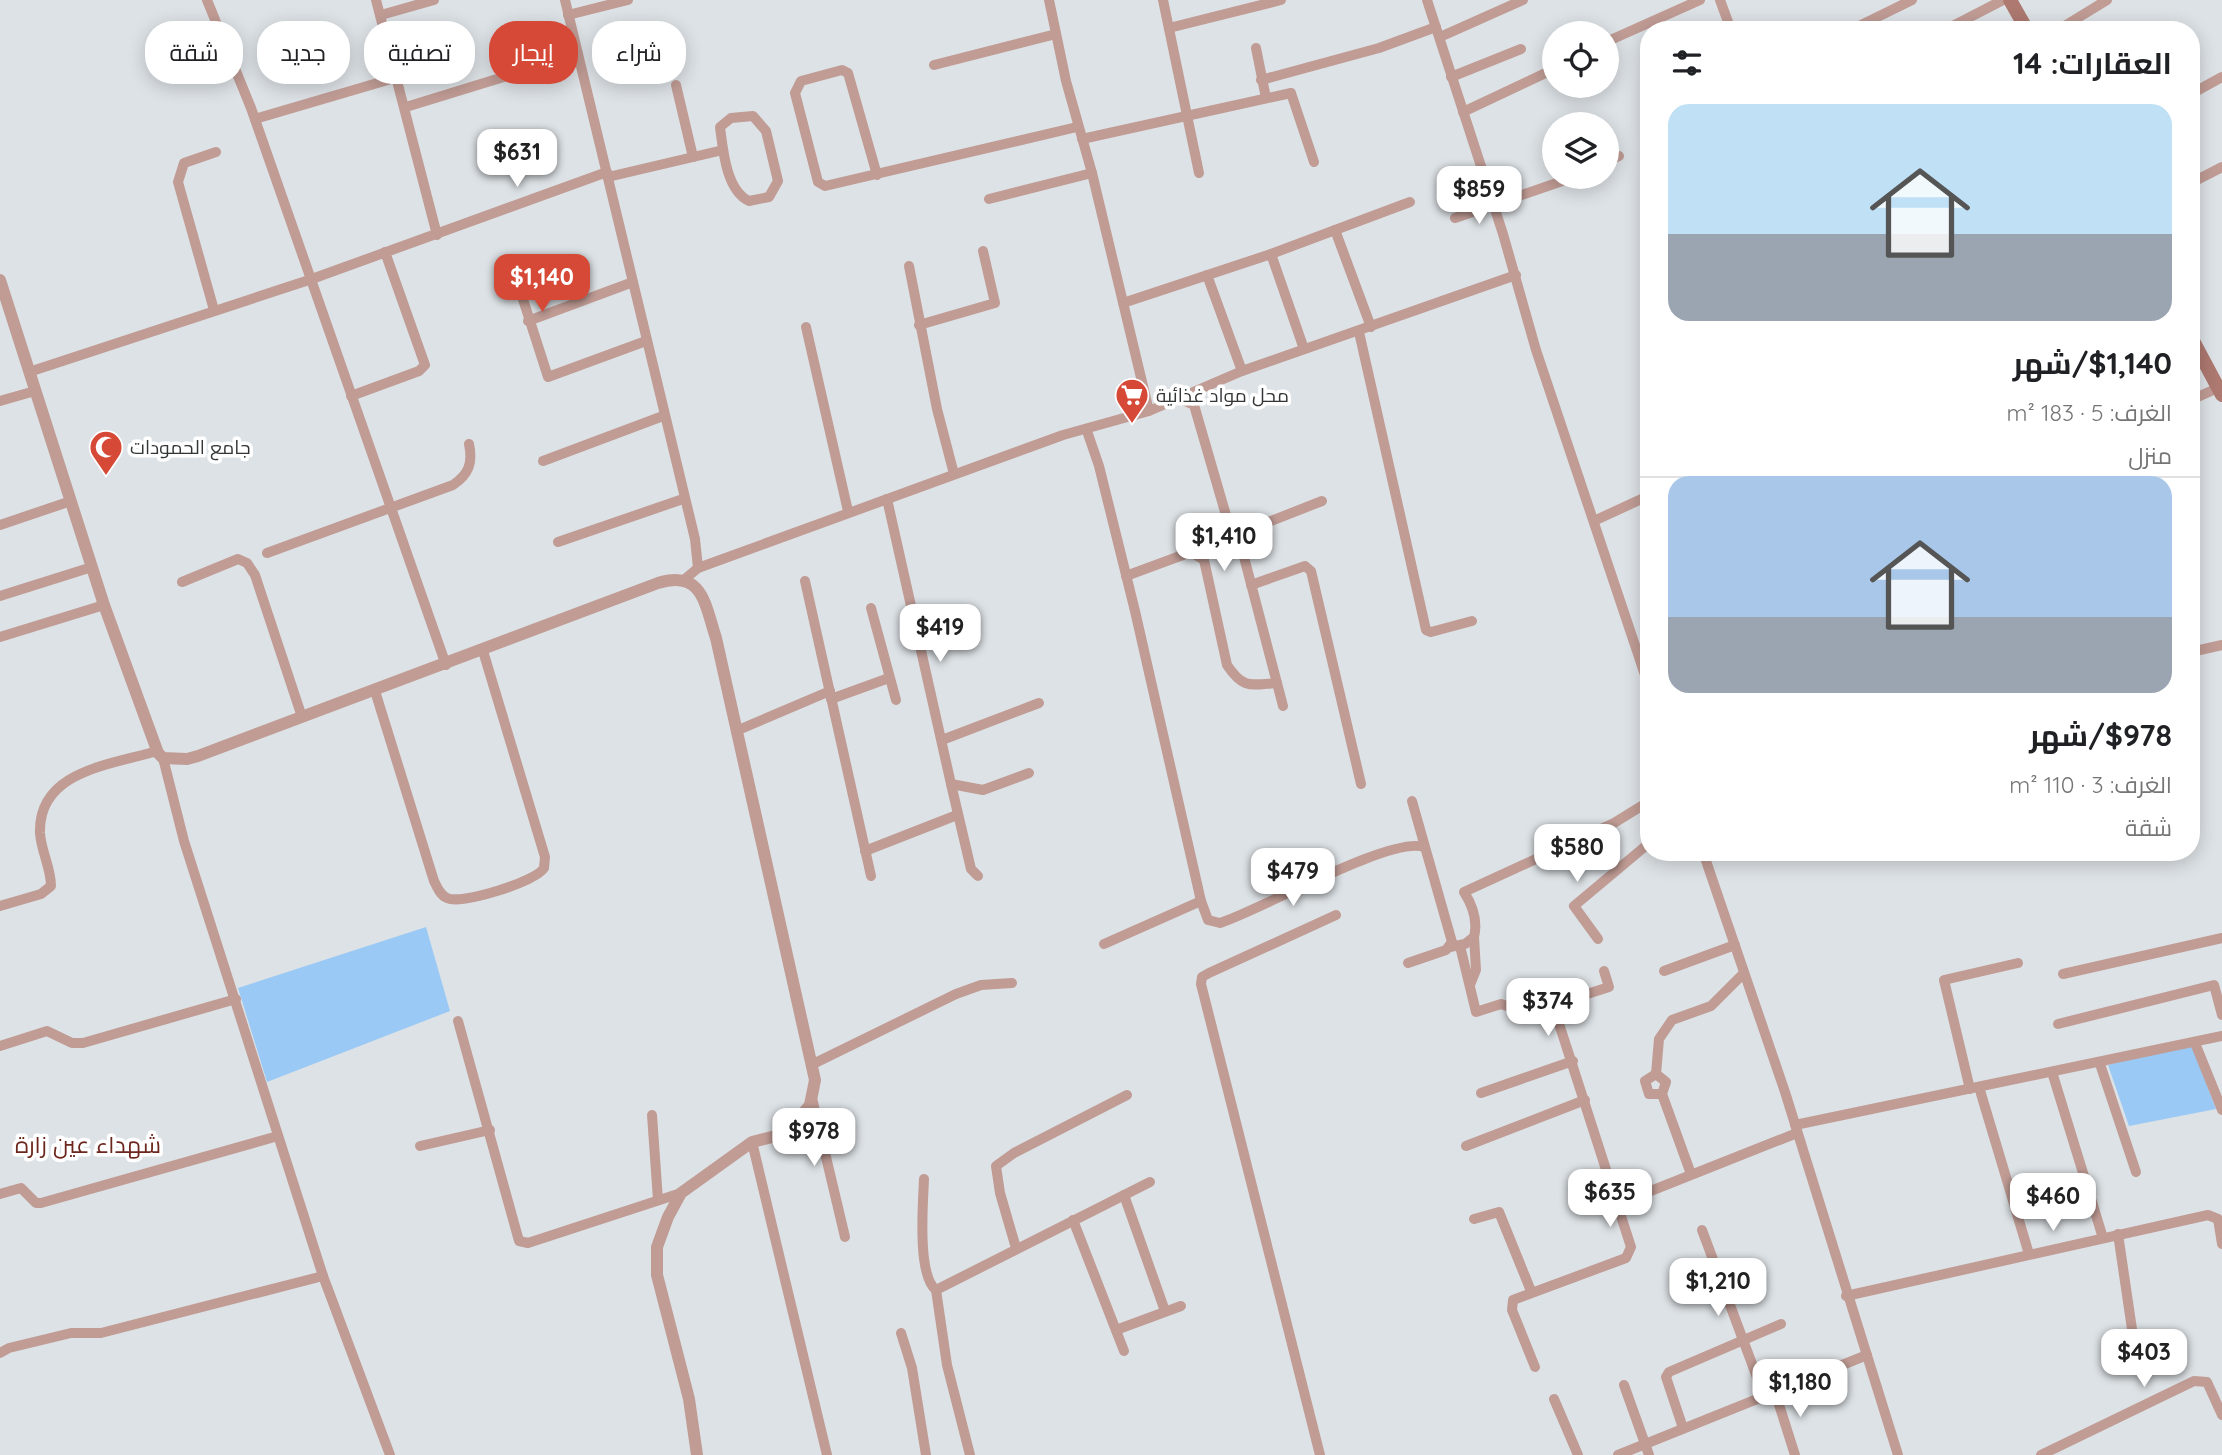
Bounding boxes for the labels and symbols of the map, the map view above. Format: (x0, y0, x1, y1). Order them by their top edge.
pin: $631 (476, 130, 558, 189)
pin: $859 (1438, 166, 1520, 226)
pin: $1,140 (485, 254, 599, 314)
supermarket icon: محل مواد غذائية (1113, 376, 1151, 425)
place label: محل مواد غذائية (1156, 383, 1289, 407)
mosque icon: جامع الحمودات (87, 428, 125, 477)
place label: جامع الحمودات (130, 435, 250, 461)
pin: $1,410 (1167, 514, 1281, 573)
pin: $419 (899, 604, 981, 664)
pin: $580 (1536, 824, 1618, 884)
pin: $479 (1252, 848, 1334, 908)
pin: $374 (1507, 978, 1589, 1038)
pin: $978 (773, 1108, 855, 1168)
district label: شهداء عين زارة (15, 1130, 161, 1159)
pin: $635 (1569, 1170, 1651, 1229)
pin: $460 (2012, 1174, 2094, 1233)
pin: $1,210 (1661, 1258, 1775, 1318)
pin: $403 (2103, 1330, 2185, 1389)
pin: $1,180 (1743, 1360, 1857, 1419)

